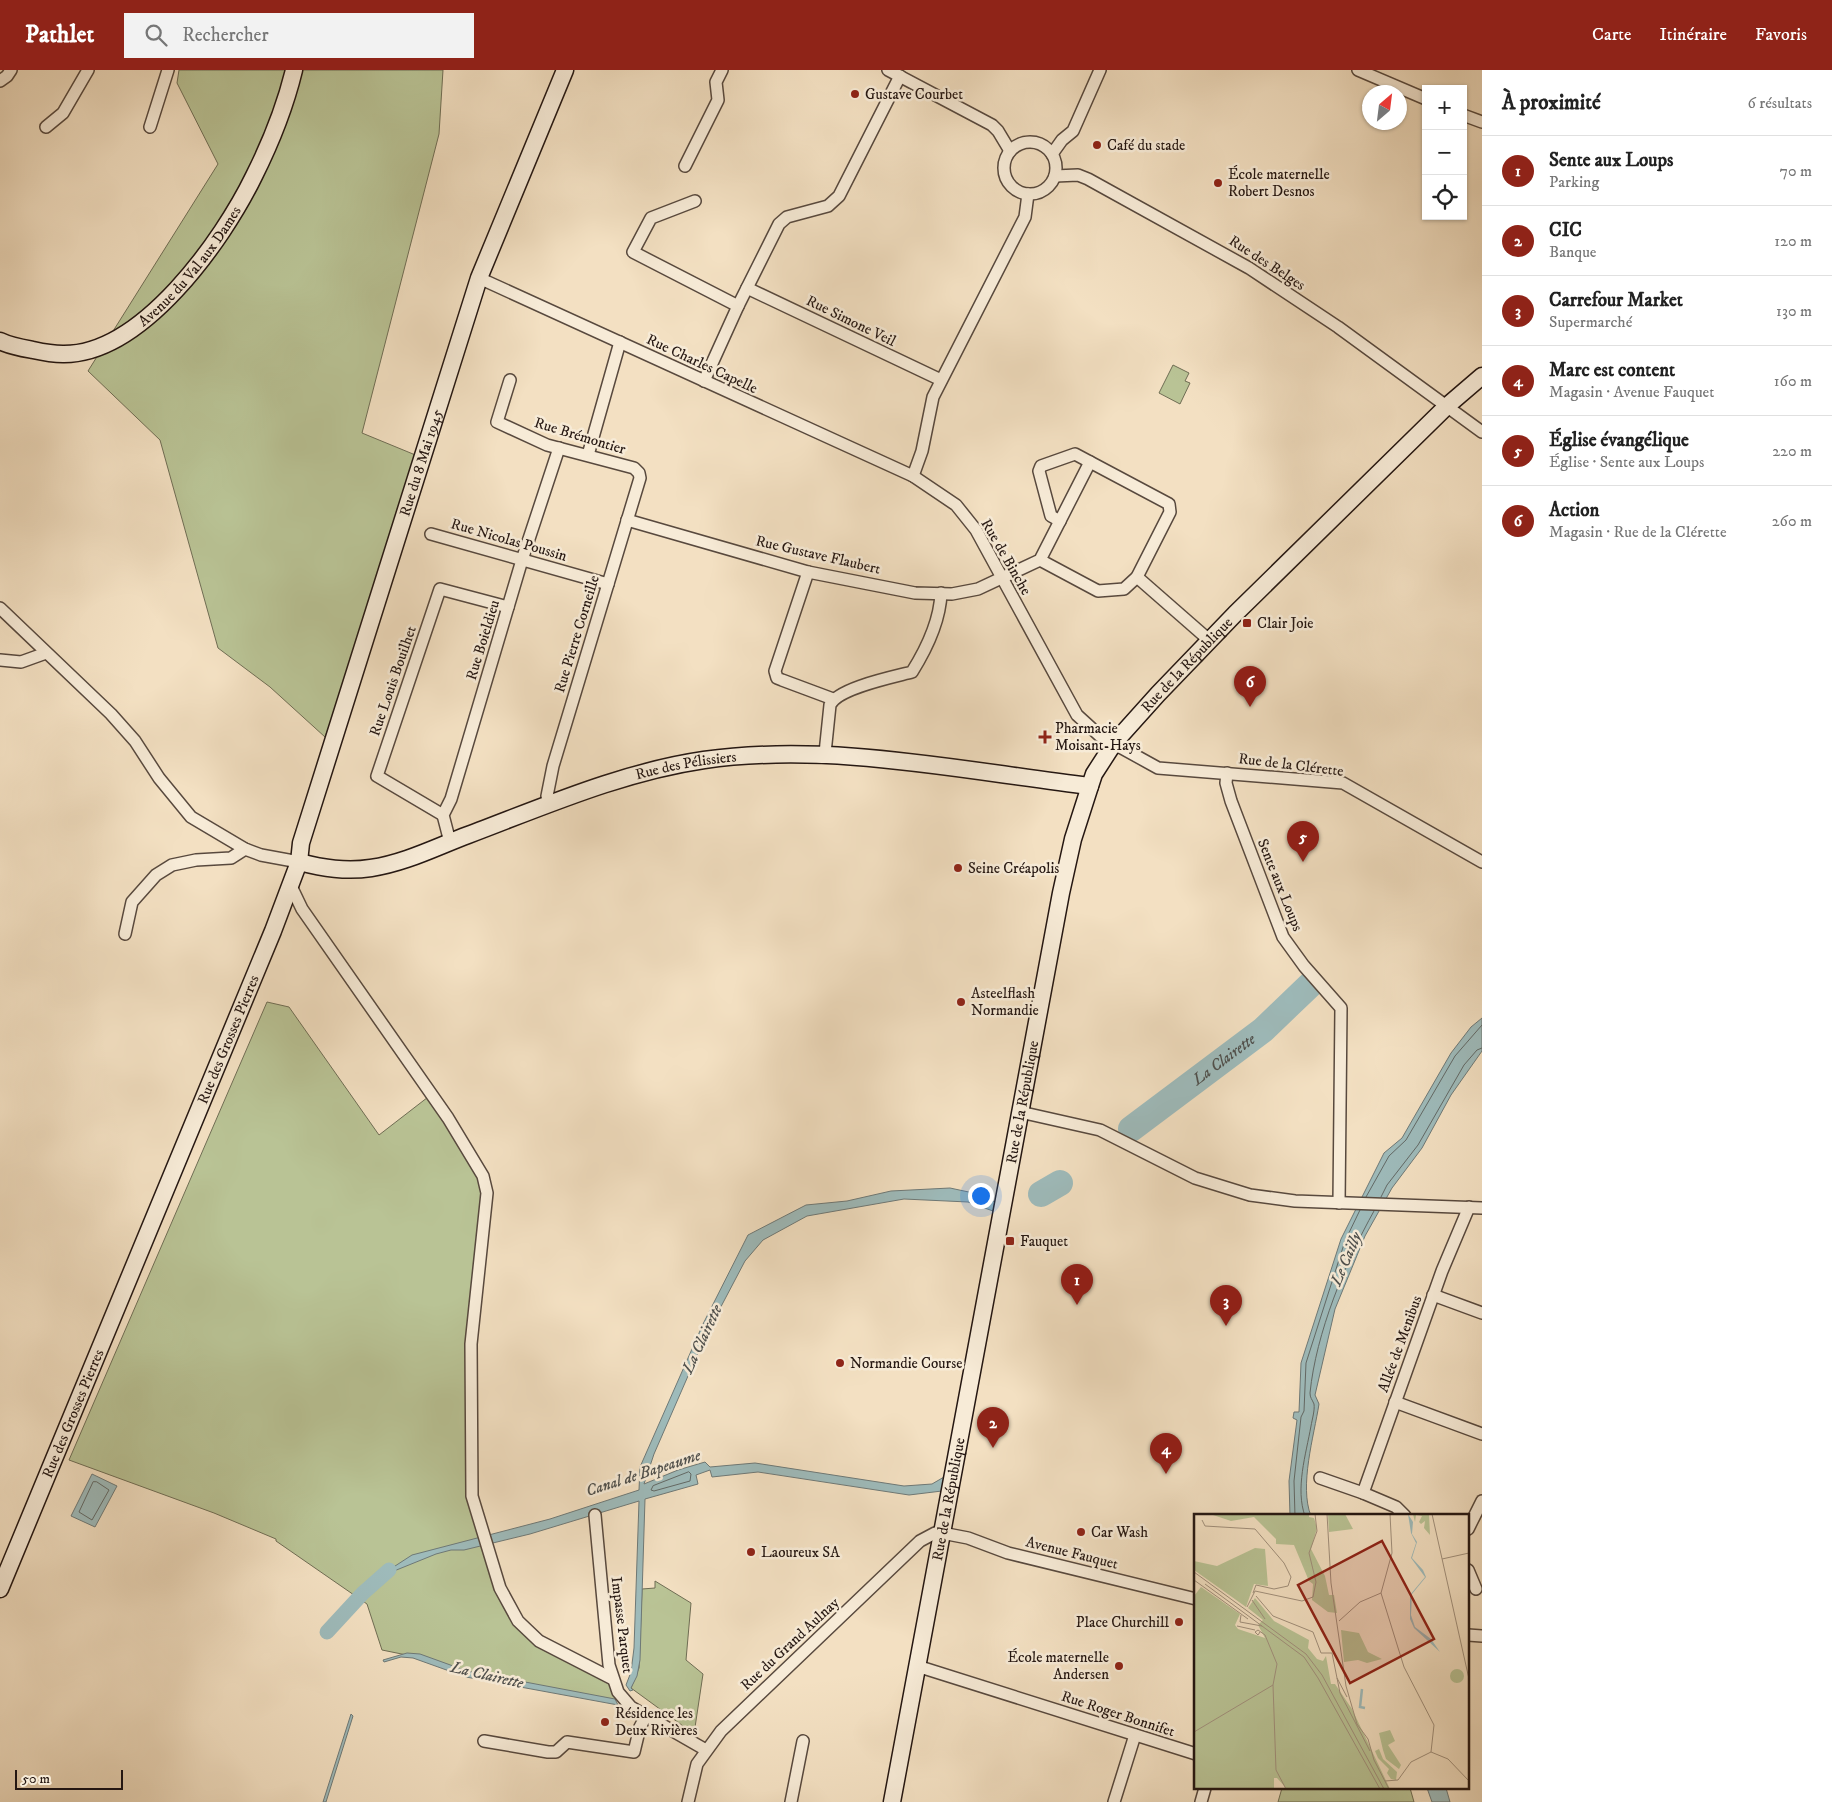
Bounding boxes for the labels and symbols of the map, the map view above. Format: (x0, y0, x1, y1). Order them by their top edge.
place label: Gustave Courbet (865, 85, 963, 104)
north arrow (1362, 85, 1407, 130)
marker: Gustave Courbet (849, 88, 861, 100)
place label: Café du stade (1107, 136, 1185, 155)
marker: Café du stade (1091, 139, 1103, 151)
place label: École maternelle Robert Desnos (1228, 165, 1330, 201)
marker: École maternelle Robert Desnos (1212, 177, 1224, 189)
street label: Avenue du Val aux Dames (134, 203, 245, 330)
street label: Rue des Belges (1225, 231, 1309, 295)
street label: Rue Simone Veil (803, 291, 899, 351)
street label: Rue Charles Capelle (643, 330, 761, 398)
street label: Rue du 8 Mai 1945 (395, 406, 447, 519)
street label: Rue Brémontier (532, 413, 628, 459)
street label: Rue Nicolas Poussin (449, 514, 569, 566)
street label: Rue de Binche (976, 515, 1036, 599)
street label: Rue Gustave Flaubert (754, 531, 882, 579)
street label: Rue Pierre Corneille (550, 573, 604, 695)
street label: Rue Boieldieu (462, 598, 504, 682)
street label: Rue de la République (1137, 613, 1237, 716)
place label: Clair Joie (1257, 614, 1314, 633)
marker: Clair Joie (1241, 617, 1253, 629)
street label: Rue Louis Bouilhet (365, 623, 421, 739)
pin: 6 (1234, 666, 1266, 707)
place label: Pharmacie Moisant-Hays (1055, 719, 1141, 755)
marker: Pharmacie Moisant-Hays (1039, 731, 1051, 743)
street label: Rue des Pélissiers (633, 747, 737, 784)
street label: Rue de la Clérette (1237, 749, 1345, 781)
pin: 5 (1287, 821, 1319, 862)
street label: Sente aux Loups (1253, 836, 1307, 934)
place label: Seine Créapolis (968, 859, 1059, 878)
marker: Seine Créapolis (952, 862, 964, 874)
street label: Rue des Grosses Pierres (193, 972, 263, 1107)
place label: Asteelflash Normandie (971, 984, 1039, 1020)
marker: Asteelflash Normandie (955, 996, 967, 1008)
water label: La Clairette (1188, 1029, 1260, 1090)
street label: Rue de la République (1001, 1039, 1043, 1165)
your location (968, 1183, 994, 1209)
water label: Le Cailly (1325, 1228, 1367, 1290)
place label: Fauquet (1020, 1232, 1068, 1251)
marker: Fauquet (1004, 1235, 1016, 1247)
pin: 1 (1061, 1264, 1093, 1305)
pin: 3 (1210, 1285, 1242, 1326)
street label: Allée de Menibus (1374, 1293, 1426, 1395)
water label: La Clairette (677, 1301, 727, 1378)
street label: Rue des Grosses Pierres (38, 1346, 108, 1481)
place label: Normandie Course (850, 1354, 962, 1373)
marker: Normandie Course (834, 1357, 846, 1369)
pin: 2 (977, 1407, 1009, 1448)
pin: 4 (1150, 1433, 1182, 1474)
street label: Rue de la République (928, 1436, 969, 1562)
water label: Canal de Bapeaume (583, 1445, 703, 1501)
inset map (1194, 1514, 1470, 1790)
place label: Car Wash (1091, 1523, 1148, 1542)
marker: Car Wash (1075, 1526, 1087, 1538)
street label: Avenue Fauquet (1024, 1532, 1120, 1574)
place label: Laoureux SA (761, 1543, 840, 1562)
marker: Laoureux SA (745, 1546, 757, 1558)
street label: Impasse Parquet (607, 1576, 637, 1675)
street label: Rue du Grand Aulnay (737, 1593, 844, 1695)
place label: Place Churchill (1076, 1613, 1169, 1632)
marker: Place Churchill (1173, 1616, 1185, 1628)
place label: École maternelle Andersen (1007, 1648, 1109, 1684)
water label: La Clairette (448, 1657, 526, 1693)
marker: École maternelle Andersen (1113, 1660, 1125, 1672)
street label: Rue Roger Bonnifet (1059, 1687, 1177, 1741)
place label: Résidence les Deux Rivières (615, 1704, 698, 1740)
marker: Résidence les Deux Rivières (599, 1716, 611, 1728)
scale bar (15, 1767, 122, 1790)

